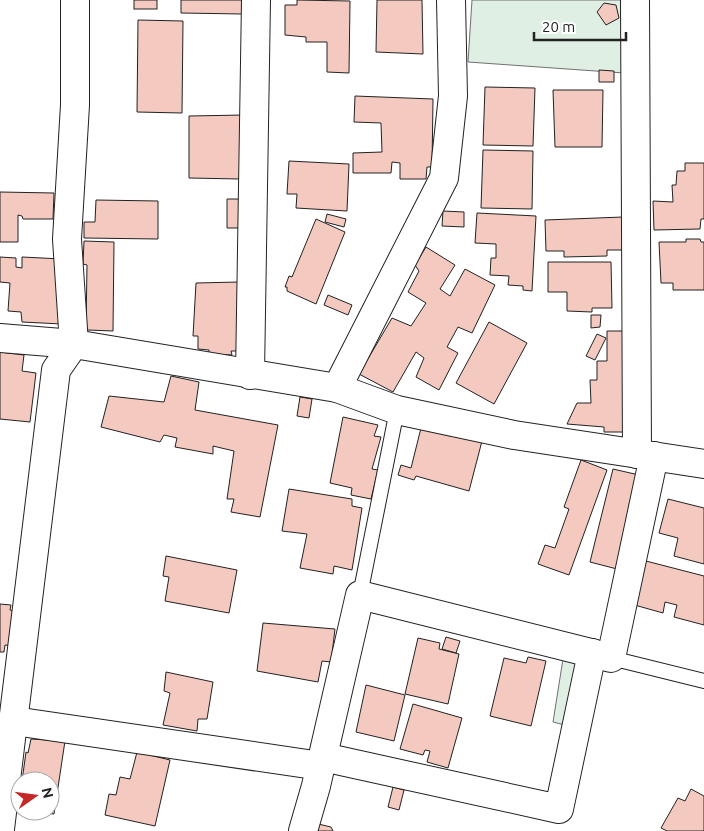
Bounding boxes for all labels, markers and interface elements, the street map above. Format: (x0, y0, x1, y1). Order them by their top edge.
scale bar (534, 10, 626, 42)
text: 20 m (542, 18, 575, 35)
north arrow (10, 771, 60, 821)
text: N (39, 786, 57, 800)

